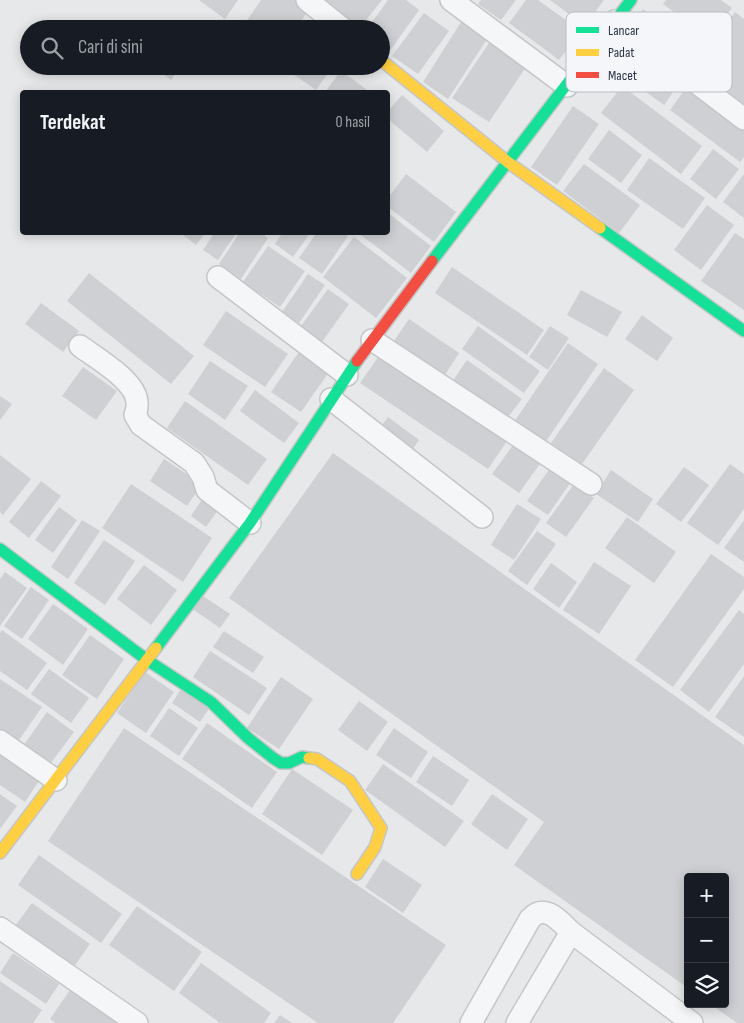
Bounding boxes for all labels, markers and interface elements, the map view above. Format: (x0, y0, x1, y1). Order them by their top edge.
legend (566, 12, 732, 92)
search box (20, 20, 390, 75)
text: Lancar (608, 22, 639, 39)
icon: search (38, 34, 66, 62)
text: Cari di sini (78, 36, 143, 59)
text: Padat (608, 44, 635, 61)
text: Macet (608, 67, 637, 84)
text: Terdekat (40, 110, 106, 135)
text: 0 hasil (336, 113, 370, 132)
map controls (684, 873, 729, 1008)
button: + (684, 873, 729, 918)
button: − (684, 918, 729, 963)
button: layers (684, 963, 729, 1008)

